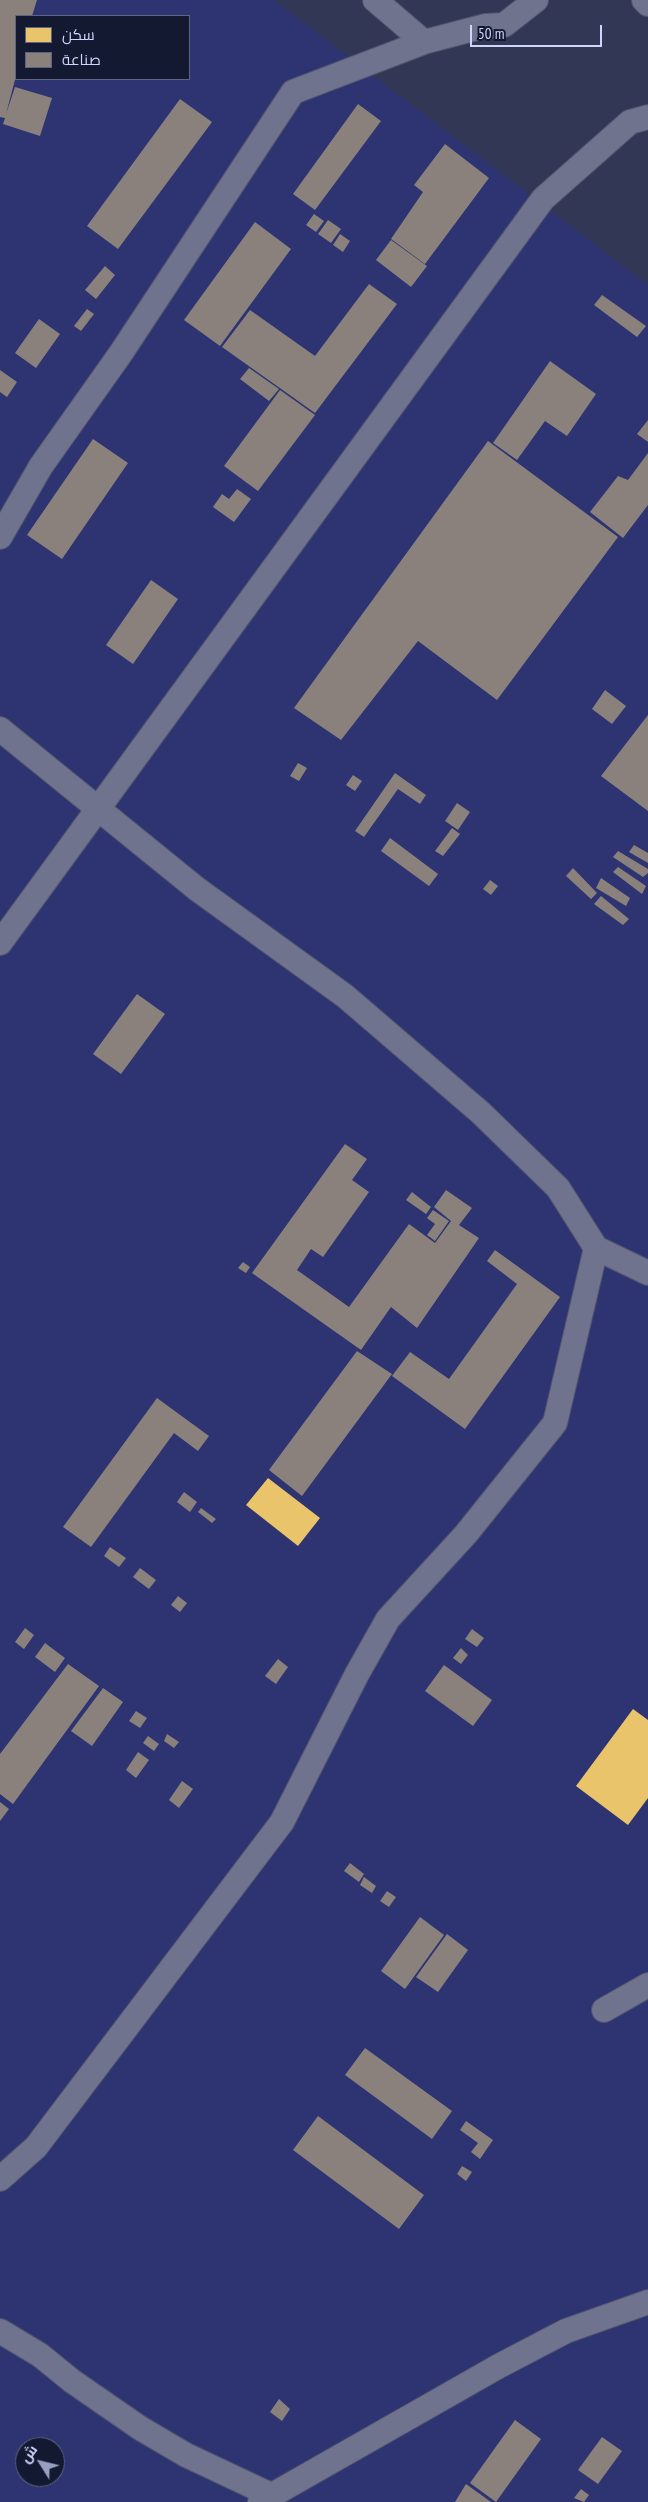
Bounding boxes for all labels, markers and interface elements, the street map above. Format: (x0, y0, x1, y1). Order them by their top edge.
legend (15, 15, 190, 80)
scale bar (473, 15, 606, 47)
text: 50 m (478, 24, 504, 43)
text: سكن (62, 25, 95, 44)
text: صناعة (62, 50, 101, 69)
north arrow (15, 2437, 65, 2487)
text: ش (16, 2441, 41, 2466)

